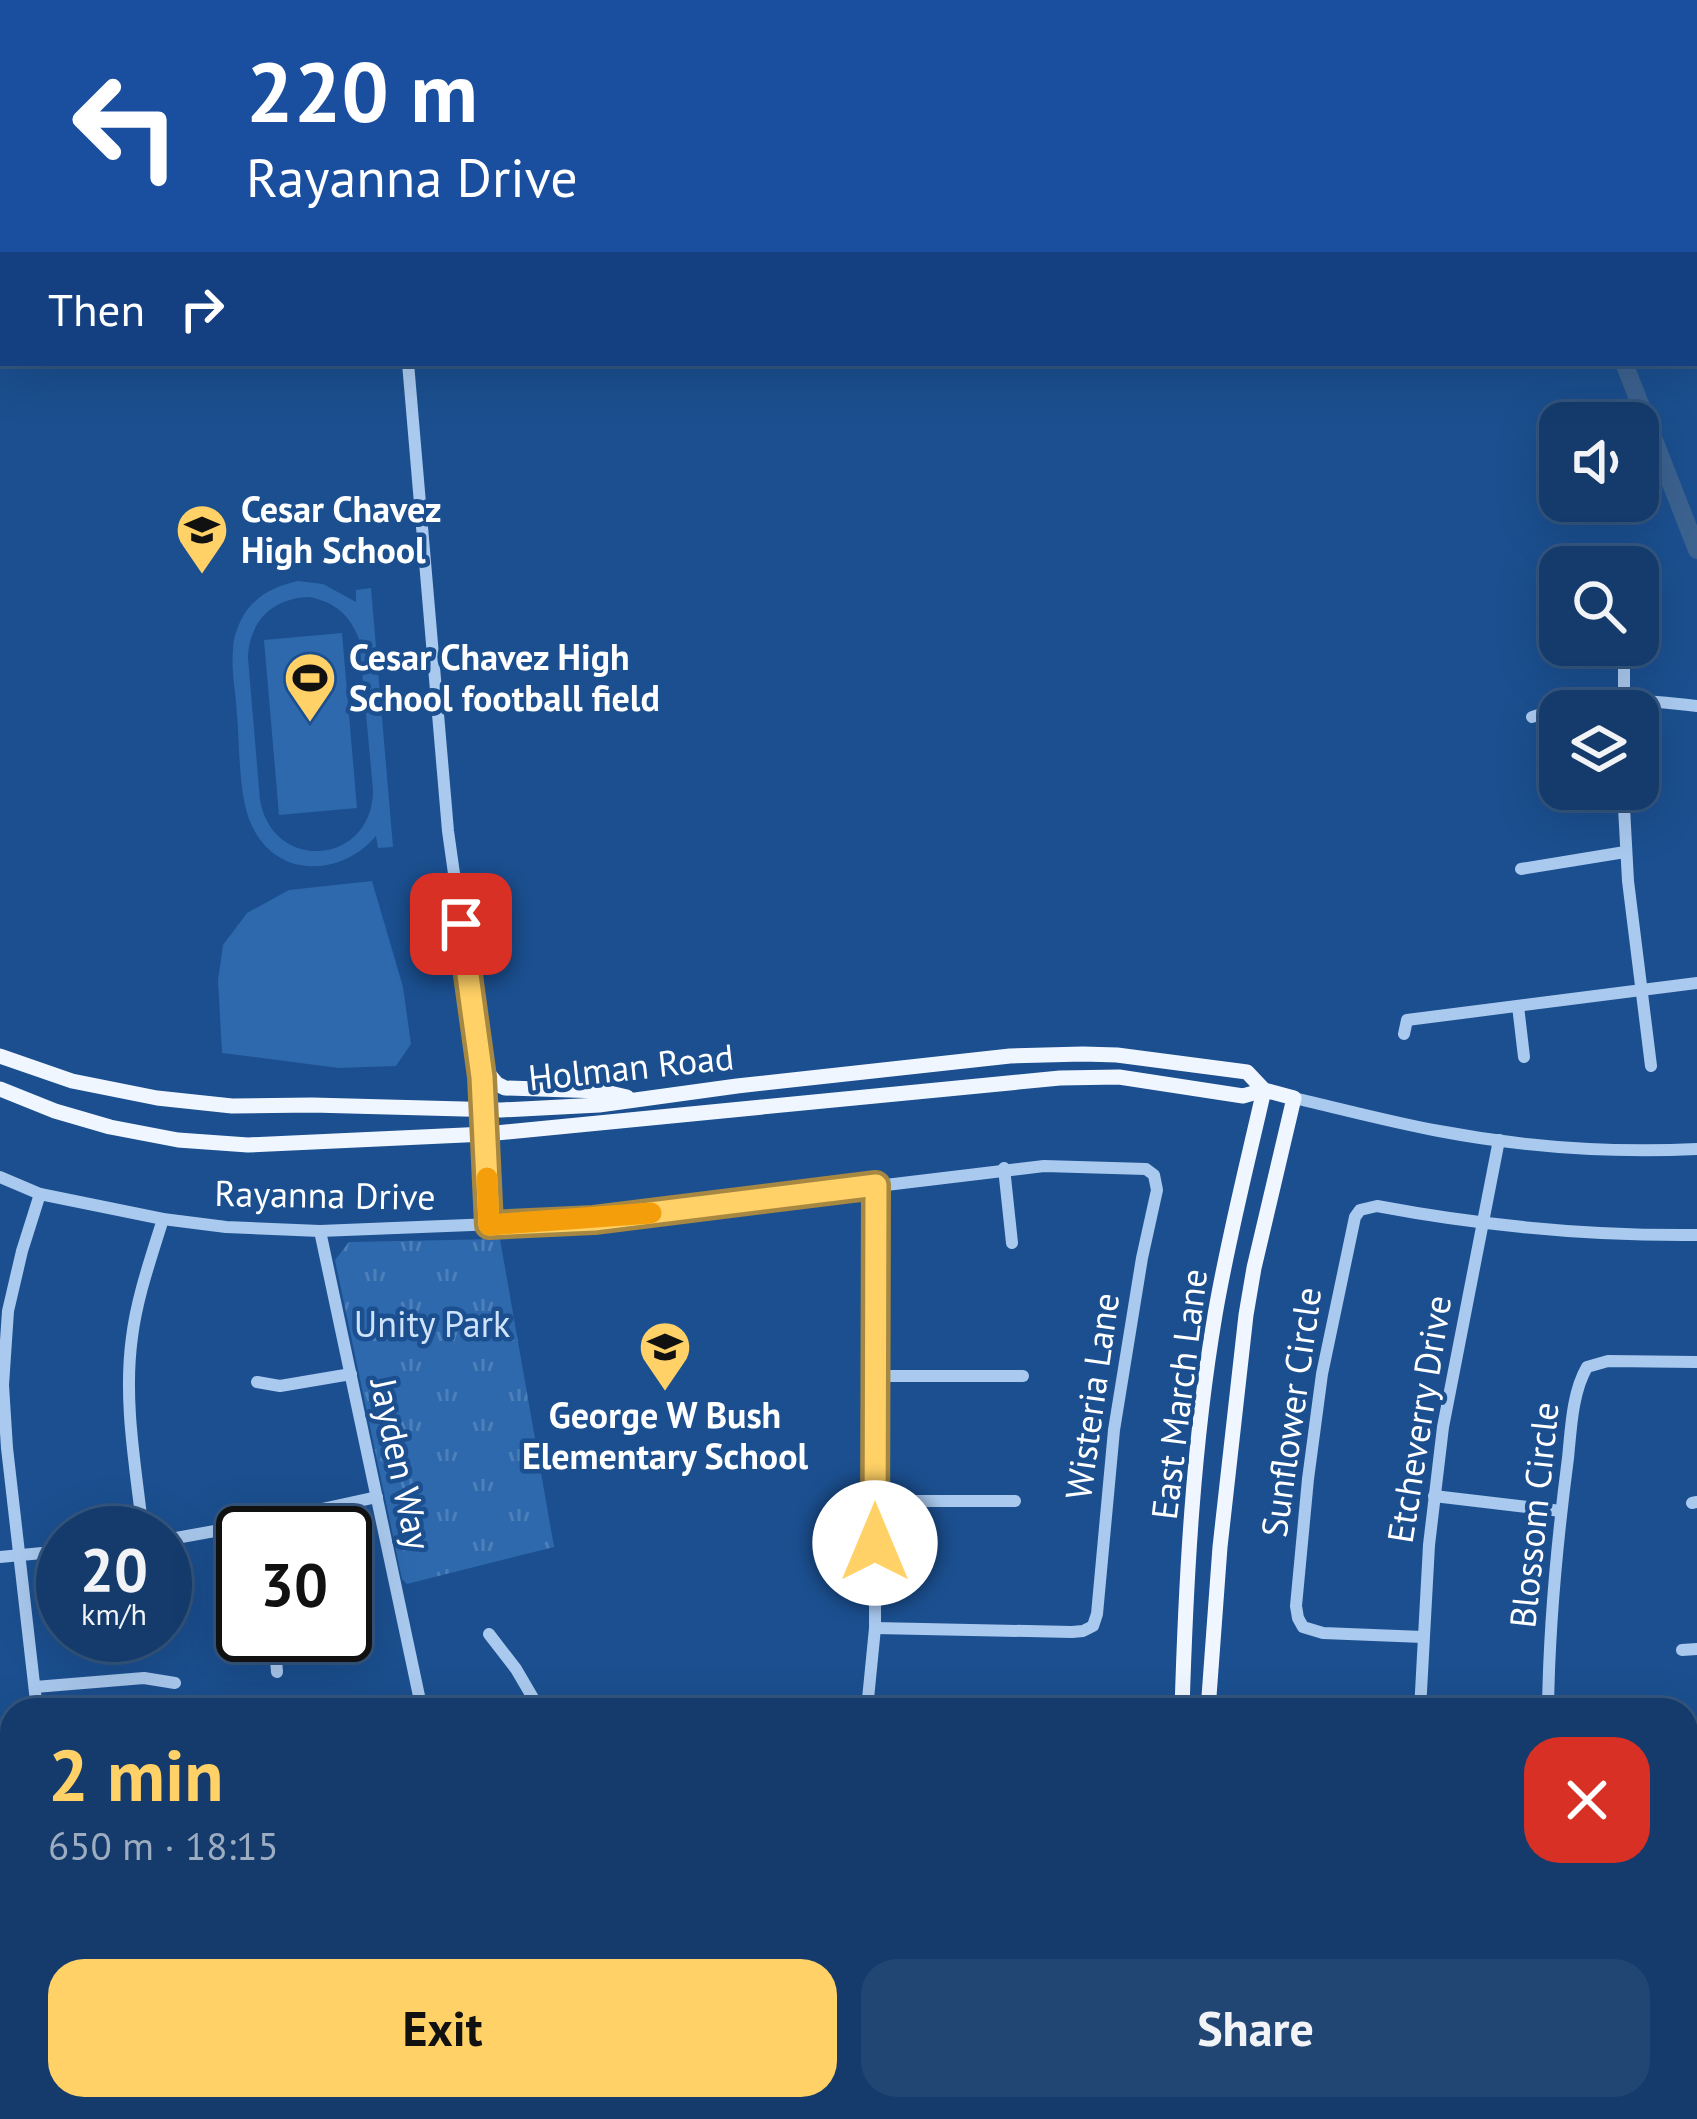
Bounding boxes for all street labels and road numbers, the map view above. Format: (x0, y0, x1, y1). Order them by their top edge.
street label: Holman Road (526, 1032, 736, 1101)
street label: Rayanna Drive (214, 1169, 436, 1220)
street label: East March Lane (1140, 1266, 1217, 1522)
street label: Sunflower Circle (1250, 1284, 1331, 1540)
street label: Wisteria Lane (1054, 1290, 1129, 1502)
street label: Etcheverry Drive (1376, 1292, 1461, 1546)
street label: Jayden Way (360, 1372, 443, 1554)
street label: Blossom Circle (1498, 1400, 1569, 1630)

